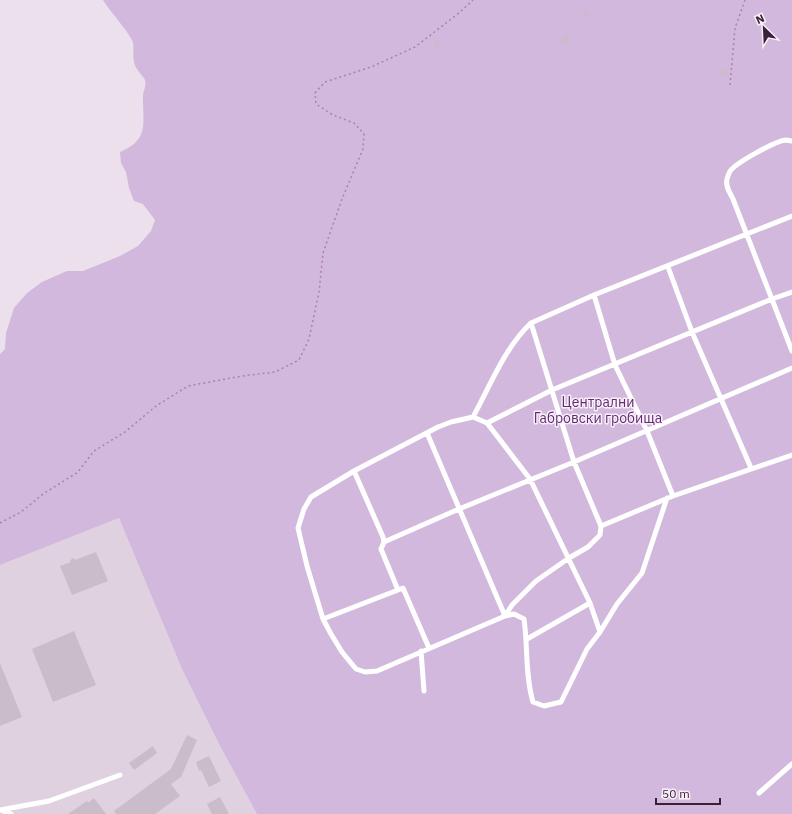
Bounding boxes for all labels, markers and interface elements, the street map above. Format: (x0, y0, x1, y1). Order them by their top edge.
north arrow (744, 8, 784, 48)
text: N (753, 11, 766, 27)
park label: Централни Габровски гробища (534, 393, 663, 427)
scale bar (656, 780, 720, 806)
text: 50 m (662, 786, 690, 801)

